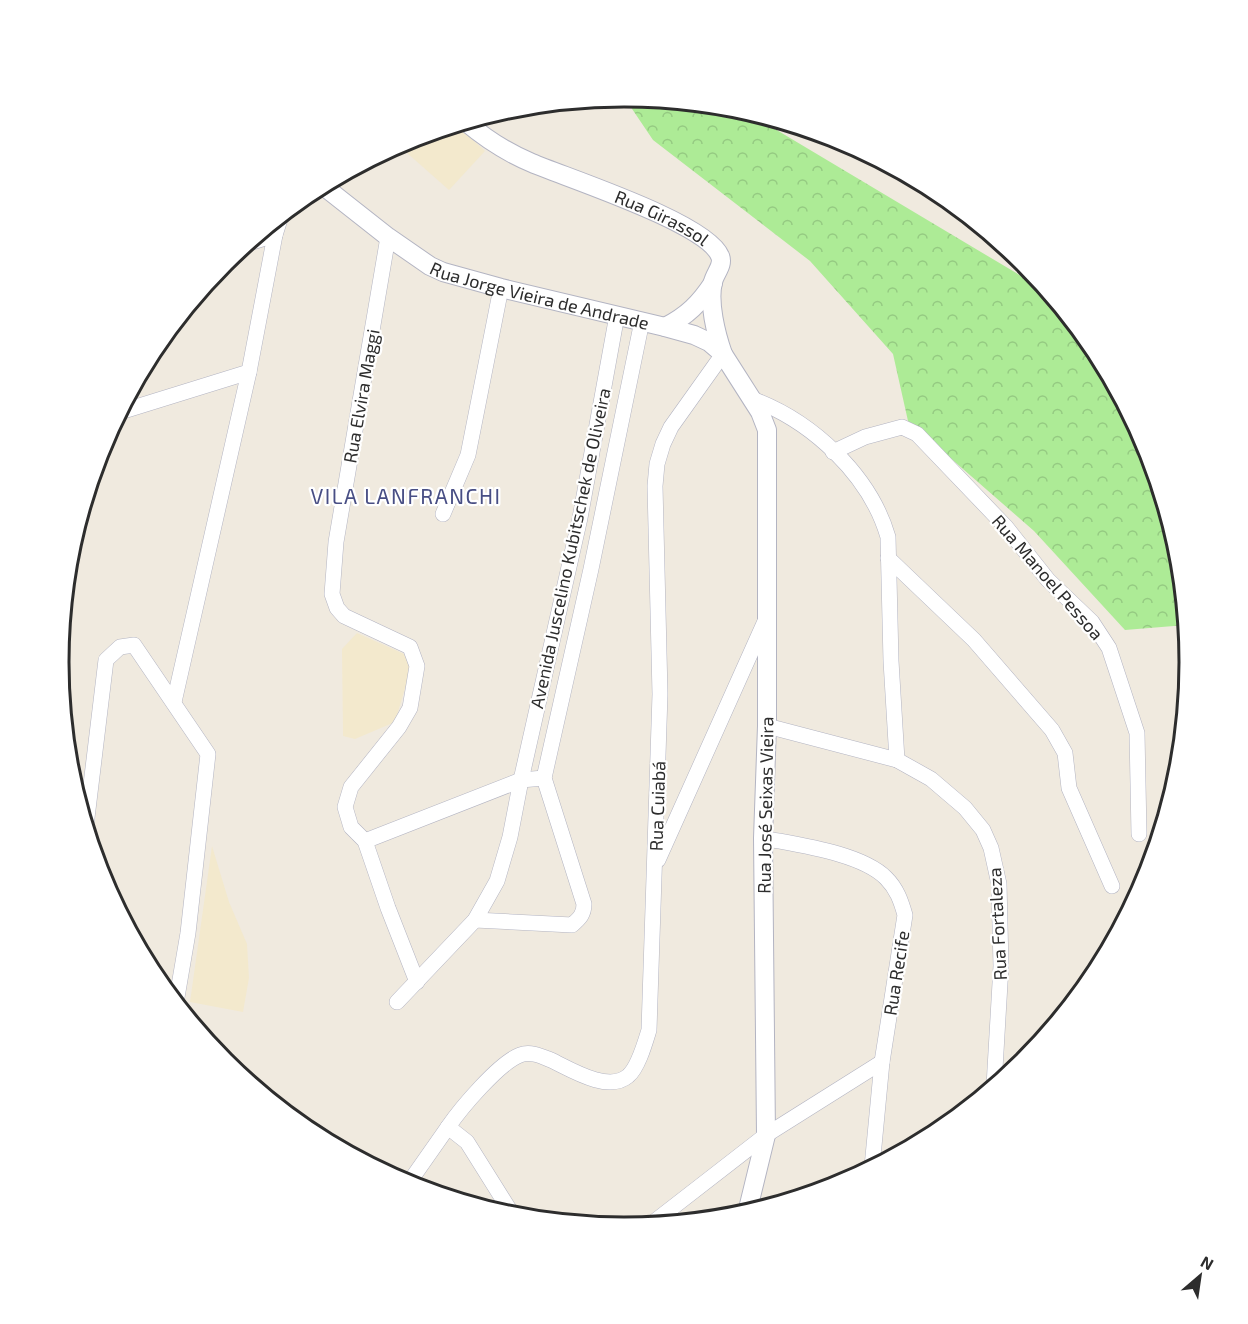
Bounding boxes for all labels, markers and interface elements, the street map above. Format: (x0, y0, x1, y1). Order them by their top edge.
street label: Rua Girassol (612, 185, 714, 250)
street label: Rua Jorge Vieira de Andrade (427, 257, 651, 334)
street label: Rua Elvira Maggi (338, 327, 384, 465)
street label: Avenida Juscelino Kubitschek de Oliveira (525, 386, 615, 710)
district label: VILA LANFRANCHI (310, 483, 502, 508)
street label: Rua Manoel Pessoa (988, 510, 1108, 644)
street label: Rua José Seixas Vieira (752, 716, 778, 894)
street label: Rua Cuiabá (644, 760, 670, 852)
street label: Rua Fortaleza (983, 867, 1011, 981)
street label: Rua Recife (878, 929, 914, 1017)
north arrow (1170, 1246, 1230, 1306)
text: N (1198, 1251, 1217, 1274)

